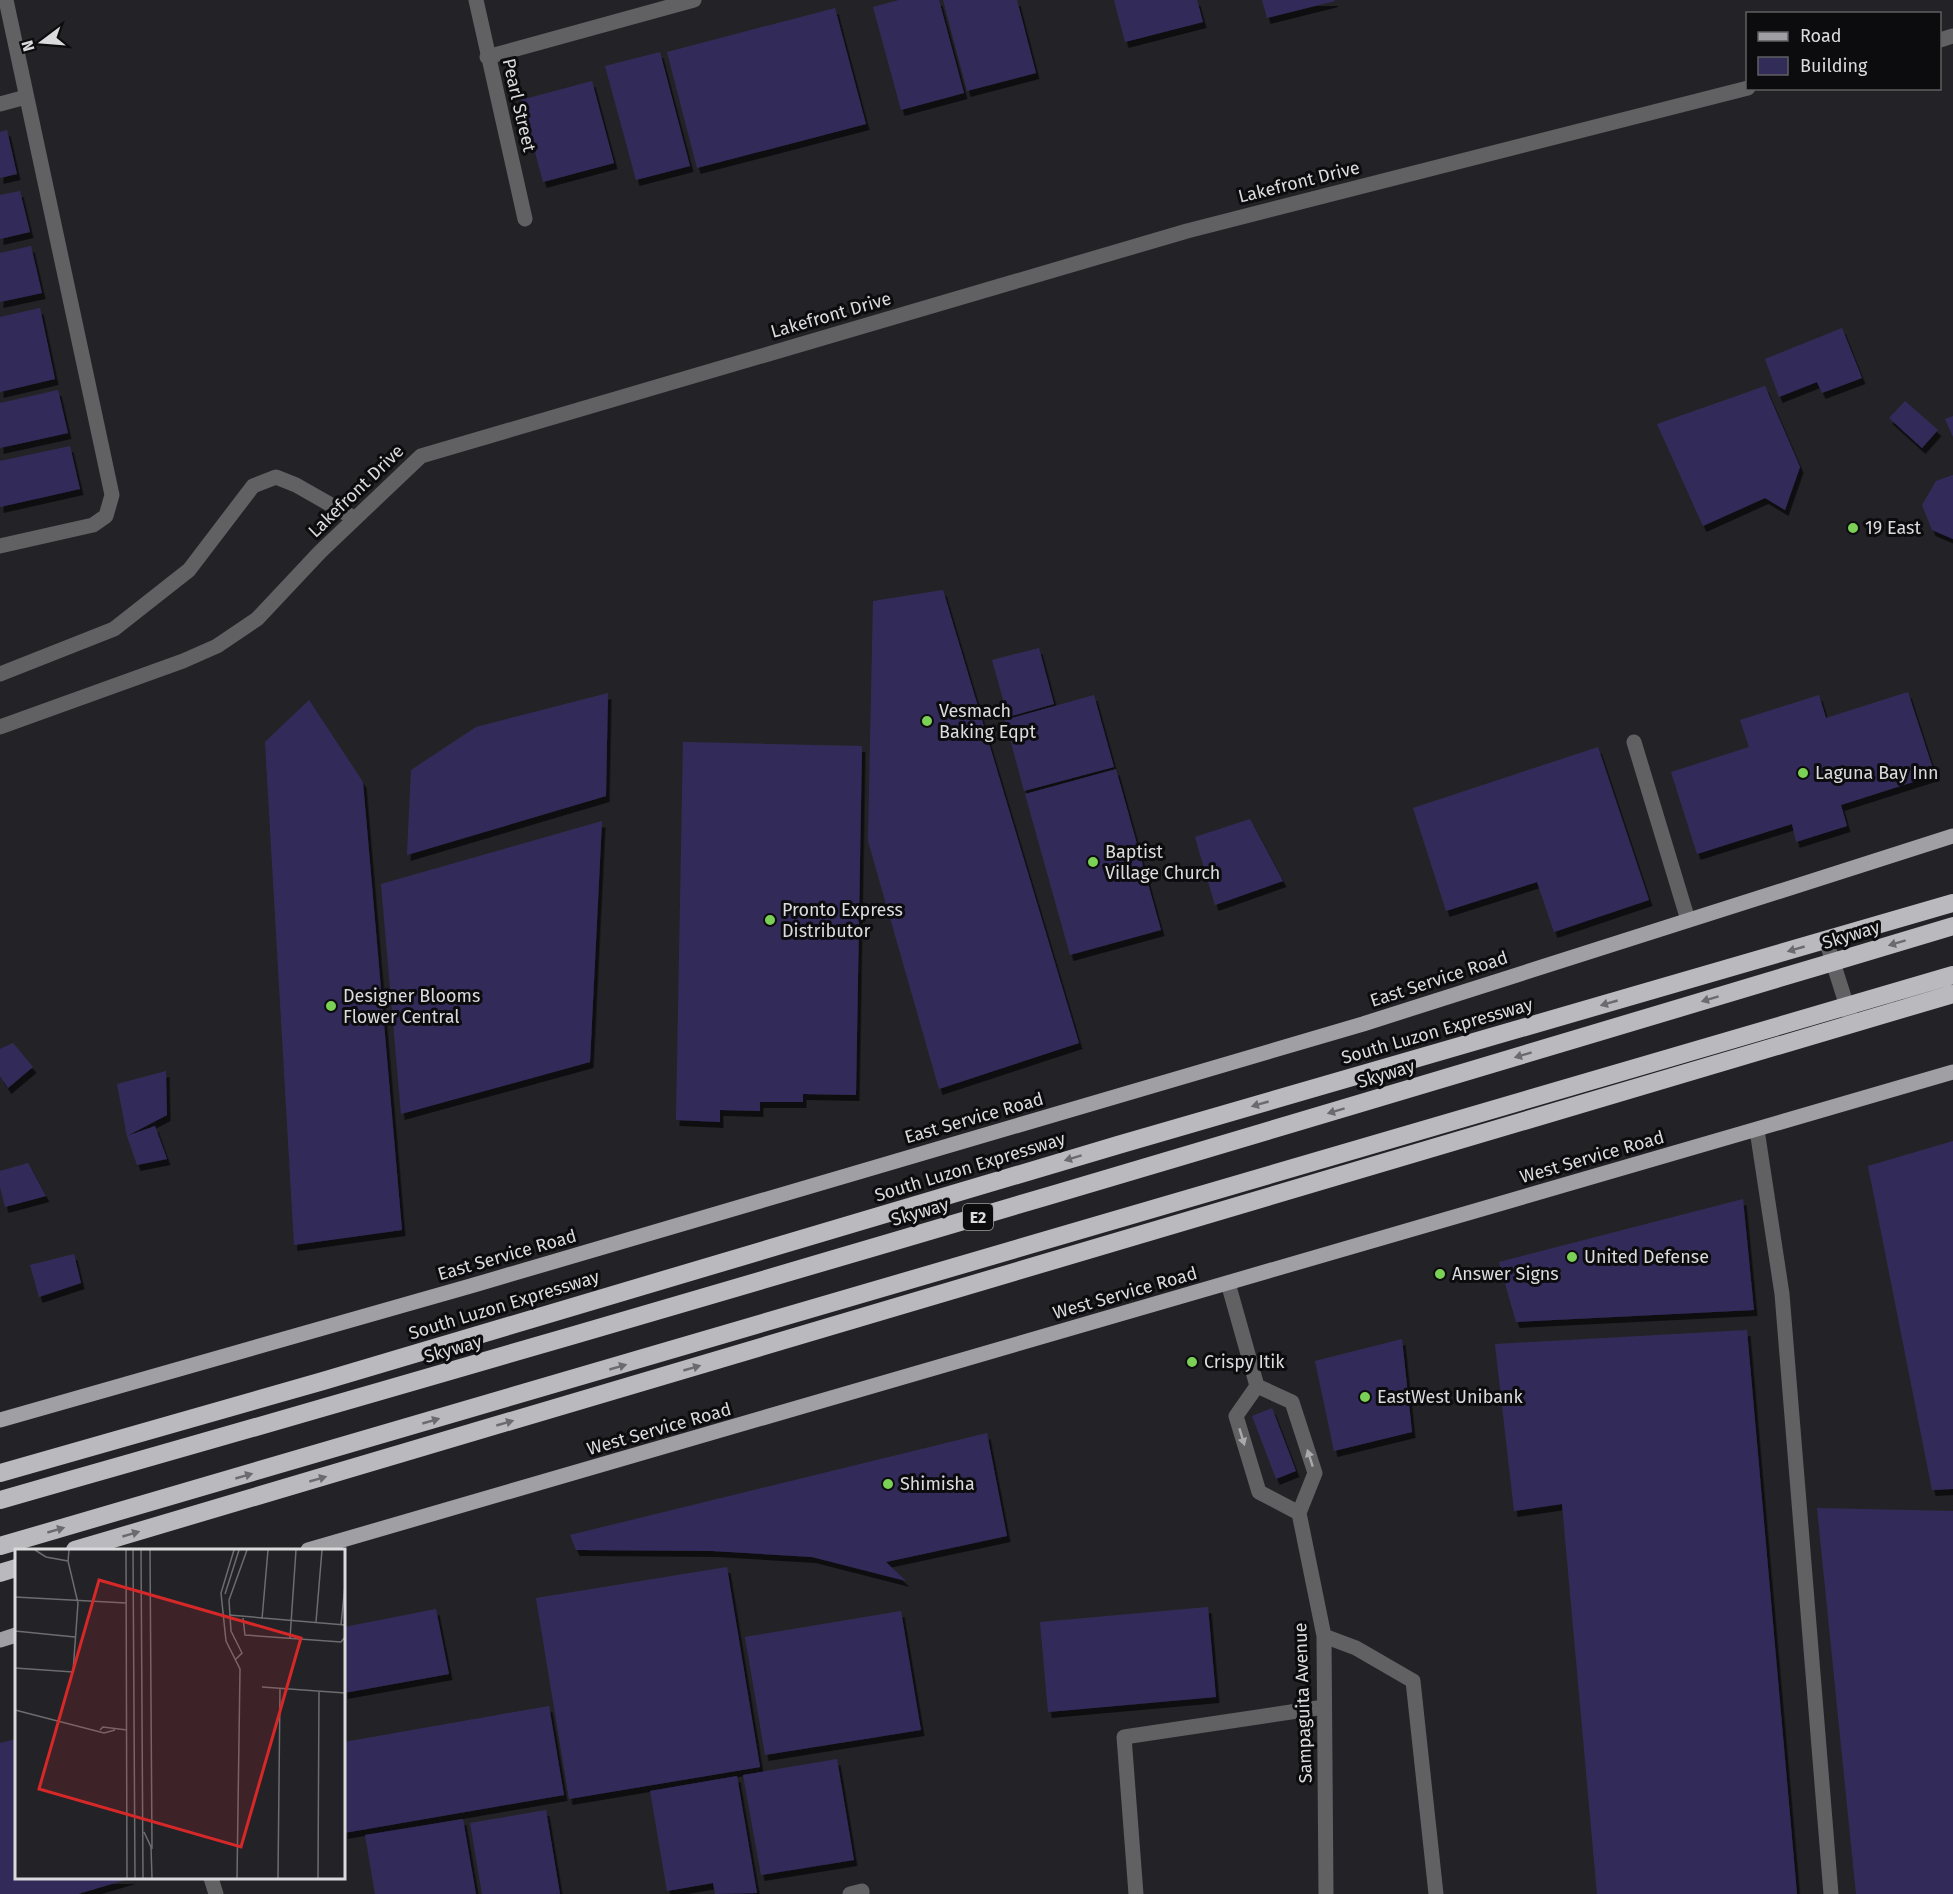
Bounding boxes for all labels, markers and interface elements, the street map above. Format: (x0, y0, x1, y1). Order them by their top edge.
north arrow (12, 12, 72, 72)
legend (1746, 12, 1941, 90)
text: Road (1800, 25, 1842, 47)
text: N (17, 38, 39, 54)
text: Building (1800, 55, 1868, 77)
street label: Pearl Street (498, 56, 541, 154)
street label: Lakefront Drive (1236, 156, 1362, 208)
street label: Lakefront Drive (768, 287, 894, 343)
street label: Lakefront Drive (304, 440, 408, 542)
place label: 19 East (1865, 517, 1921, 539)
marker: 19 East (1846, 521, 1860, 535)
place label: Vesmach Baking Eqpt (939, 700, 1036, 743)
marker: Vesmach Baking Eqpt (920, 714, 934, 728)
place label: Laguna Bay Inn (1815, 762, 1939, 784)
marker: Laguna Bay Inn (1796, 766, 1810, 780)
place label: Baptist Village Church (1105, 841, 1220, 884)
marker: Baptist Village Church (1086, 855, 1100, 869)
place label: Pronto Express Distributor (782, 899, 903, 942)
marker: Pronto Express Distributor (763, 913, 777, 927)
street label: Skyway (1820, 916, 1883, 954)
one-way arrow (1888, 939, 1906, 948)
one-way arrow (1787, 945, 1805, 954)
street label: East Service Road (1367, 946, 1511, 1012)
place label: Designer Blooms Flower Central (343, 985, 480, 1028)
street label: South Luzon Expressway (1339, 993, 1535, 1069)
one-way arrow (1701, 995, 1719, 1004)
marker: Designer Blooms Flower Central (324, 999, 338, 1013)
one-way arrow (1600, 999, 1618, 1008)
one-way arrow (1514, 1051, 1532, 1060)
street label: Skyway (1355, 1055, 1418, 1093)
street label: East Service Road (902, 1088, 1046, 1148)
one-way arrow (1251, 1100, 1269, 1109)
one-way arrow (1327, 1107, 1345, 1116)
street label: West Service Road (1517, 1126, 1667, 1188)
street label: South Luzon Expressway (872, 1127, 1068, 1206)
one-way arrow (1064, 1154, 1082, 1163)
street label: Skyway (889, 1193, 952, 1231)
road number: E2 (963, 1204, 993, 1230)
street label: East Service Road (435, 1225, 579, 1285)
place label: United Defense (1584, 1246, 1709, 1268)
marker: United Defense (1565, 1250, 1579, 1264)
street label: West Service Road (1050, 1262, 1200, 1324)
place label: Answer Signs (1452, 1263, 1559, 1285)
street label: South Luzon Expressway (406, 1265, 602, 1344)
marker: Answer Signs (1433, 1267, 1447, 1281)
street label: Skyway (422, 1330, 485, 1368)
place label: Crispy Itik (1204, 1351, 1285, 1373)
marker: Crispy Itik (1185, 1355, 1199, 1369)
one-way arrow (609, 1362, 627, 1371)
one-way arrow (683, 1363, 701, 1372)
place label: EastWest Unibank (1377, 1386, 1523, 1408)
marker: EastWest Unibank (1358, 1390, 1372, 1404)
street label: West Service Road (584, 1398, 734, 1460)
one-way arrow (422, 1416, 440, 1425)
one-way arrow (496, 1418, 514, 1427)
one-way arrow (1238, 1428, 1247, 1446)
one-way arrow (1305, 1449, 1314, 1467)
one-way arrow (235, 1471, 253, 1480)
place label: Shimisha (900, 1473, 975, 1495)
one-way arrow (309, 1474, 327, 1483)
marker: Shimisha (881, 1477, 895, 1491)
one-way arrow (47, 1525, 65, 1534)
one-way arrow (122, 1529, 140, 1538)
inset map (15, 1549, 345, 1879)
street label: Sampaguita Avenue (1289, 1622, 1317, 1784)

